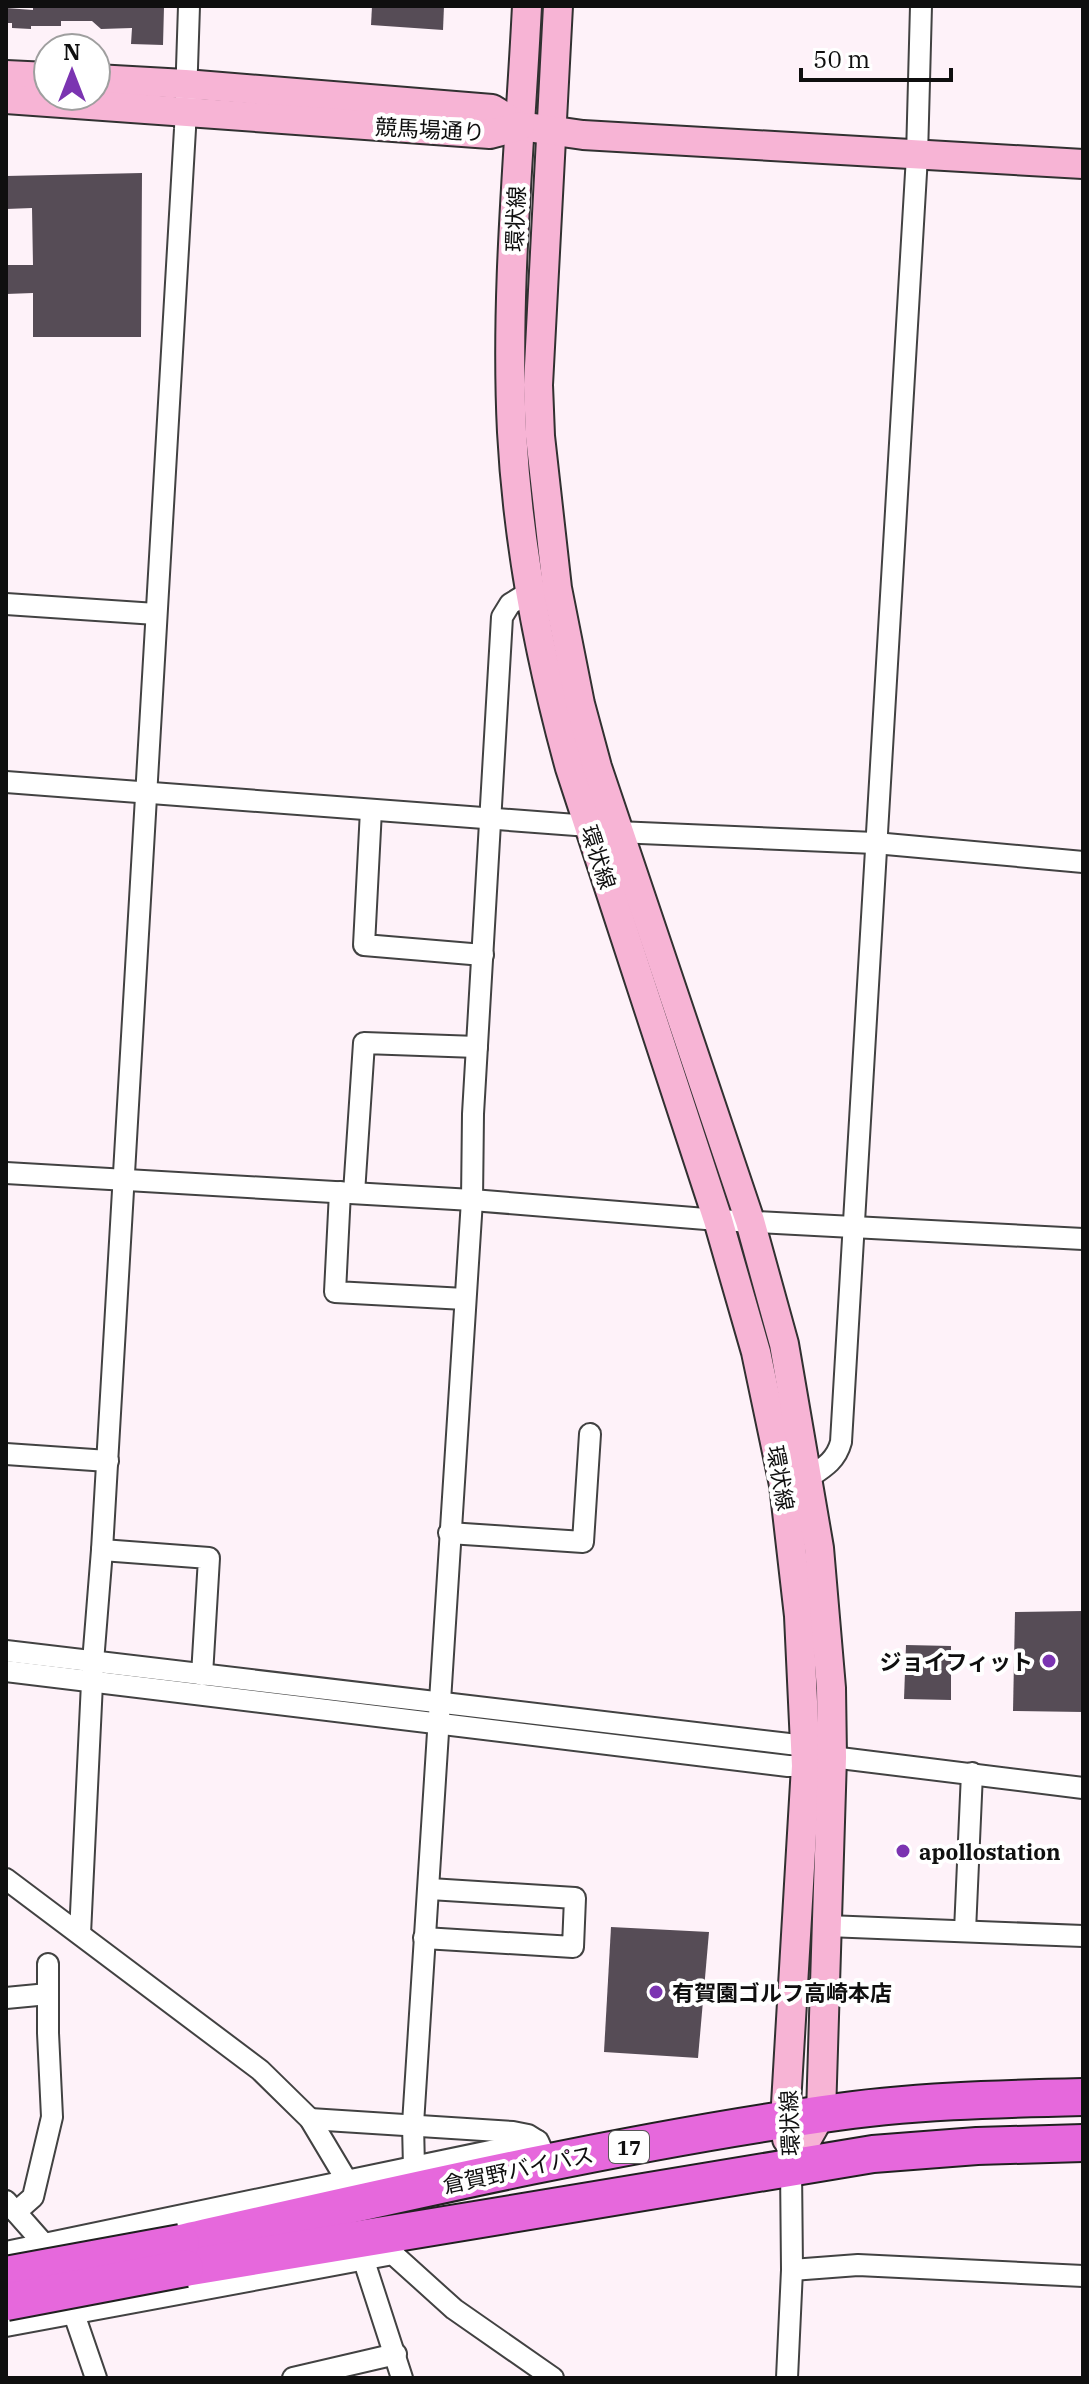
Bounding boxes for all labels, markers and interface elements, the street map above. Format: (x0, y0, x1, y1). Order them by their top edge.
north arrow (32, 32, 112, 112)
scale bar (801, 32, 951, 82)
text: N (63, 37, 81, 66)
text: 50 m (813, 43, 870, 75)
street label: 競馬場通り (374, 112, 486, 146)
street label: 環状線 (499, 186, 531, 252)
street label: 環状線 (575, 821, 623, 893)
street label: 環状線 (761, 1443, 801, 1513)
place label: ジョイフィット (879, 1647, 1033, 1676)
marker: ジョイフィット (1040, 1652, 1058, 1670)
place label: apollostation (919, 1837, 1061, 1866)
marker: apollostation (894, 1842, 912, 1860)
place label: 有賀園ゴルフ高崎本店 (672, 1978, 892, 2007)
marker: 有賀園ゴルフ高崎本店 (647, 1983, 665, 2001)
street label: 環状線 (773, 2090, 805, 2156)
road number: 17 (609, 2131, 649, 2163)
street label: 倉賀野バイパス (440, 2139, 596, 2199)

